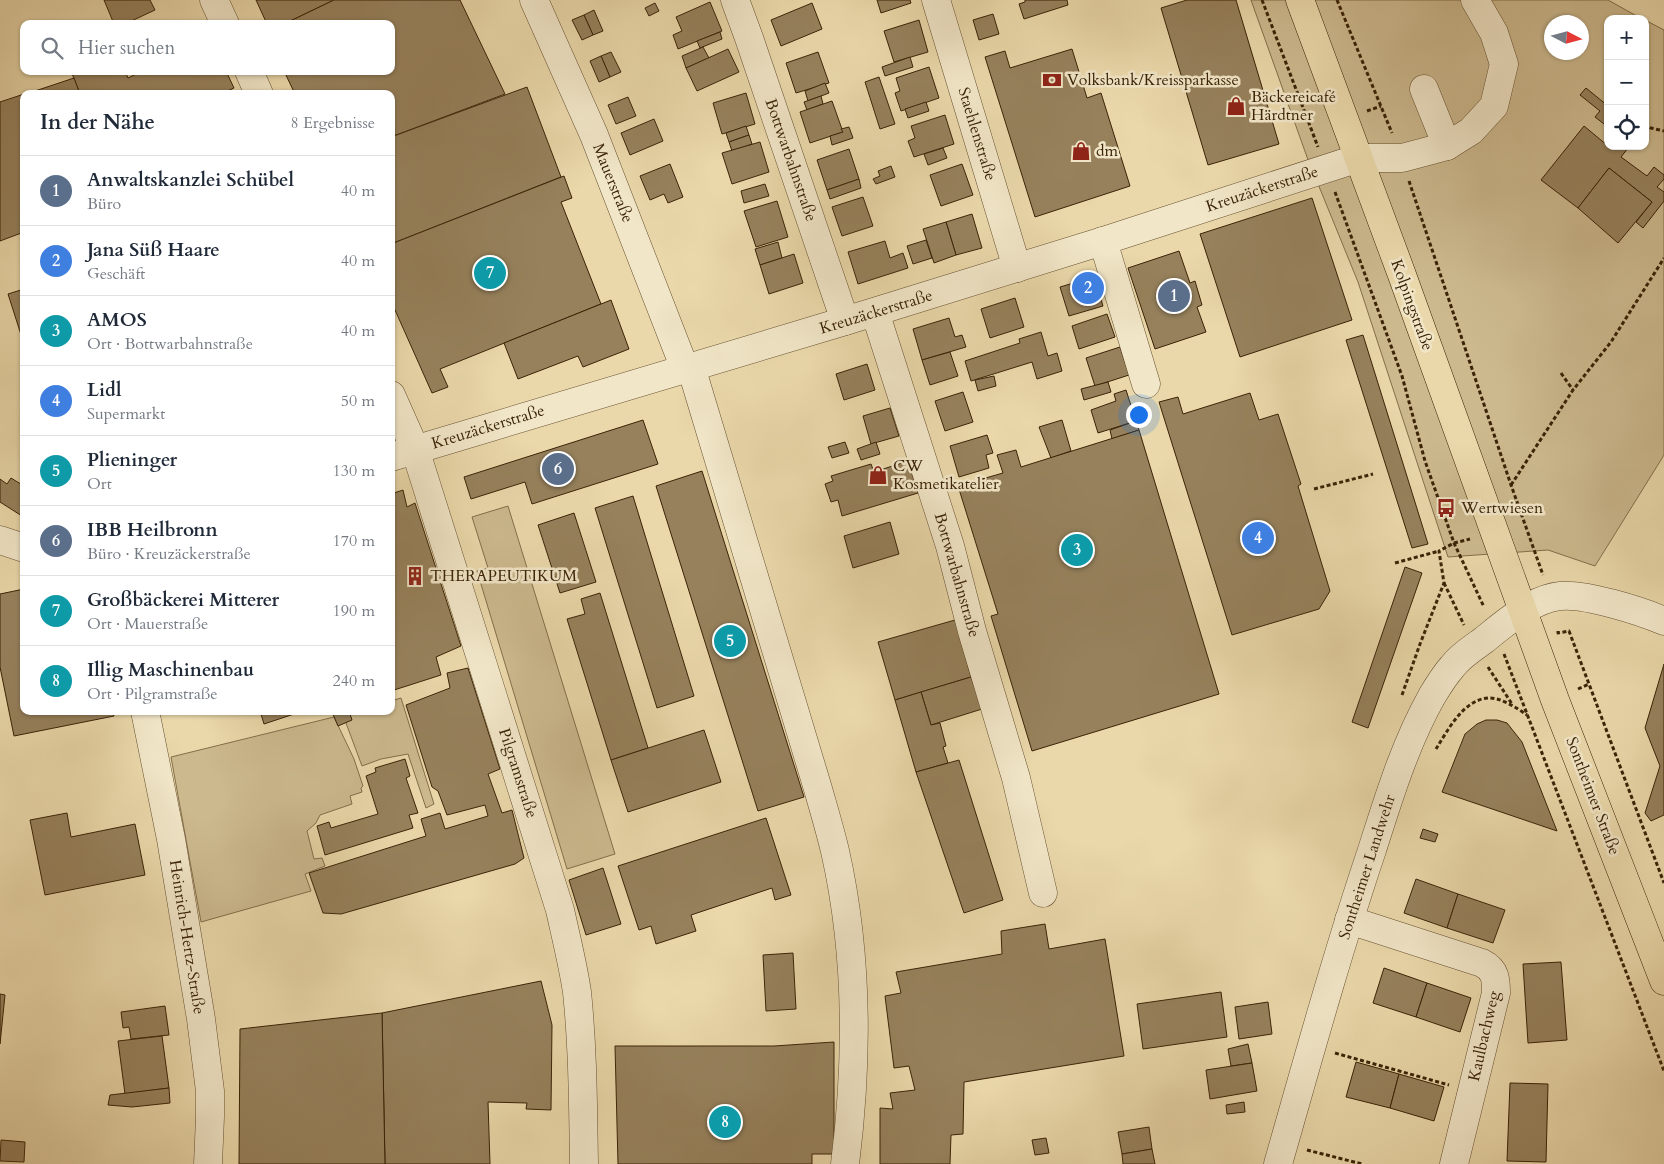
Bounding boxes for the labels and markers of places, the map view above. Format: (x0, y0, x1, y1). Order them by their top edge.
bank icon: Volksbank/Kreissparkasse (1041, 69, 1063, 91)
place label: Volksbank/Kreissparkasse (1067, 69, 1239, 91)
place label: Bäckereicafé Härdtner (1251, 86, 1336, 126)
shop icon: Bäckereicafé Härdtner (1225, 95, 1247, 117)
shop icon: dm (1070, 140, 1092, 162)
place label: dm (1096, 140, 1119, 162)
pin: 7 (474, 254, 506, 292)
pin: 2 (1072, 269, 1104, 307)
pin: 1 (1158, 277, 1190, 315)
pin: 6 (542, 450, 574, 488)
place label: CW Kosmetikatelier (893, 455, 999, 495)
shop icon: CW Kosmetikatelier (867, 464, 889, 486)
bus stop icon: Wertwiesen (1435, 497, 1457, 519)
place label: Wertwiesen (1460, 497, 1543, 519)
pin: 4 (1242, 519, 1274, 557)
pin: 3 (1061, 531, 1093, 569)
building icon: THERAPEUTIKUM (404, 565, 426, 587)
place label: THERAPEUTIKUM (430, 565, 577, 587)
pin: 5 (714, 622, 746, 660)
pin: 8 (709, 1103, 741, 1141)

